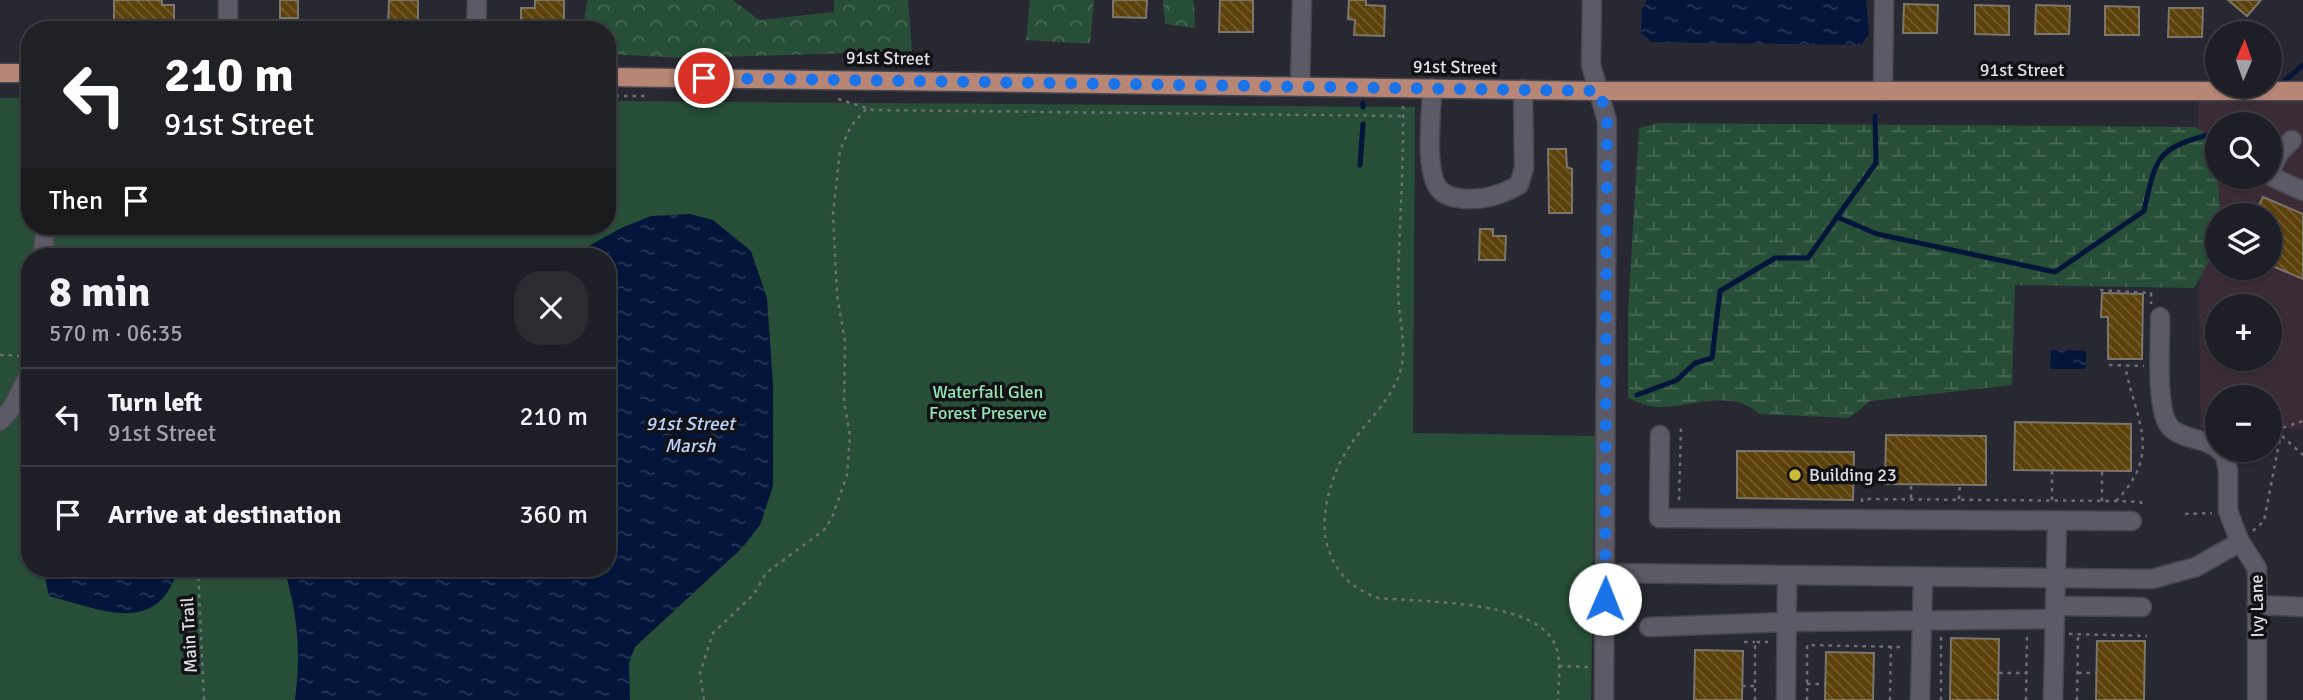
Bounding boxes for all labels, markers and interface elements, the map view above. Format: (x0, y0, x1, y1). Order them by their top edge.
north arrow (2205, 21, 2282, 98)
map controls (2205, 21, 2282, 462)
text: 210 m (164, 45, 294, 105)
street label: 91st Street (846, 46, 930, 70)
pin (674, 48, 734, 108)
icon: left (49, 49, 140, 140)
street label: 91st Street (1413, 55, 1497, 79)
icon: arrive (685, 59, 723, 97)
street label: 91st Street (1980, 59, 2064, 81)
text: 91st Street (164, 105, 314, 144)
button: search (2205, 112, 2282, 189)
icon: arrive (117, 182, 155, 220)
text: Then (49, 185, 103, 217)
button: layers (2205, 203, 2282, 280)
text: 8 min (49, 267, 150, 318)
button: close (514, 271, 588, 345)
button: + (2205, 294, 2282, 371)
text: 570 m · 06:35 (49, 319, 183, 348)
park label: Waterfall Glen Forest Preserve (929, 381, 1047, 424)
button: − (2205, 385, 2282, 462)
text: Turn left (108, 387, 202, 419)
icon: left (49, 398, 87, 436)
text: 210 m (519, 401, 588, 433)
water label: 91st Street Marsh (645, 412, 737, 458)
text: 91st Street (108, 419, 216, 448)
place label: Building 23 (1809, 464, 1897, 486)
marker: Building 23 (1787, 467, 1803, 483)
icon: arrive (49, 496, 87, 534)
text: Arrive at destination (108, 499, 341, 531)
text: 360 m (519, 499, 588, 531)
position arrow (1568, 562, 1642, 636)
street label: Ivy Lane (2245, 574, 2269, 638)
street label: Main Trail (176, 596, 202, 674)

